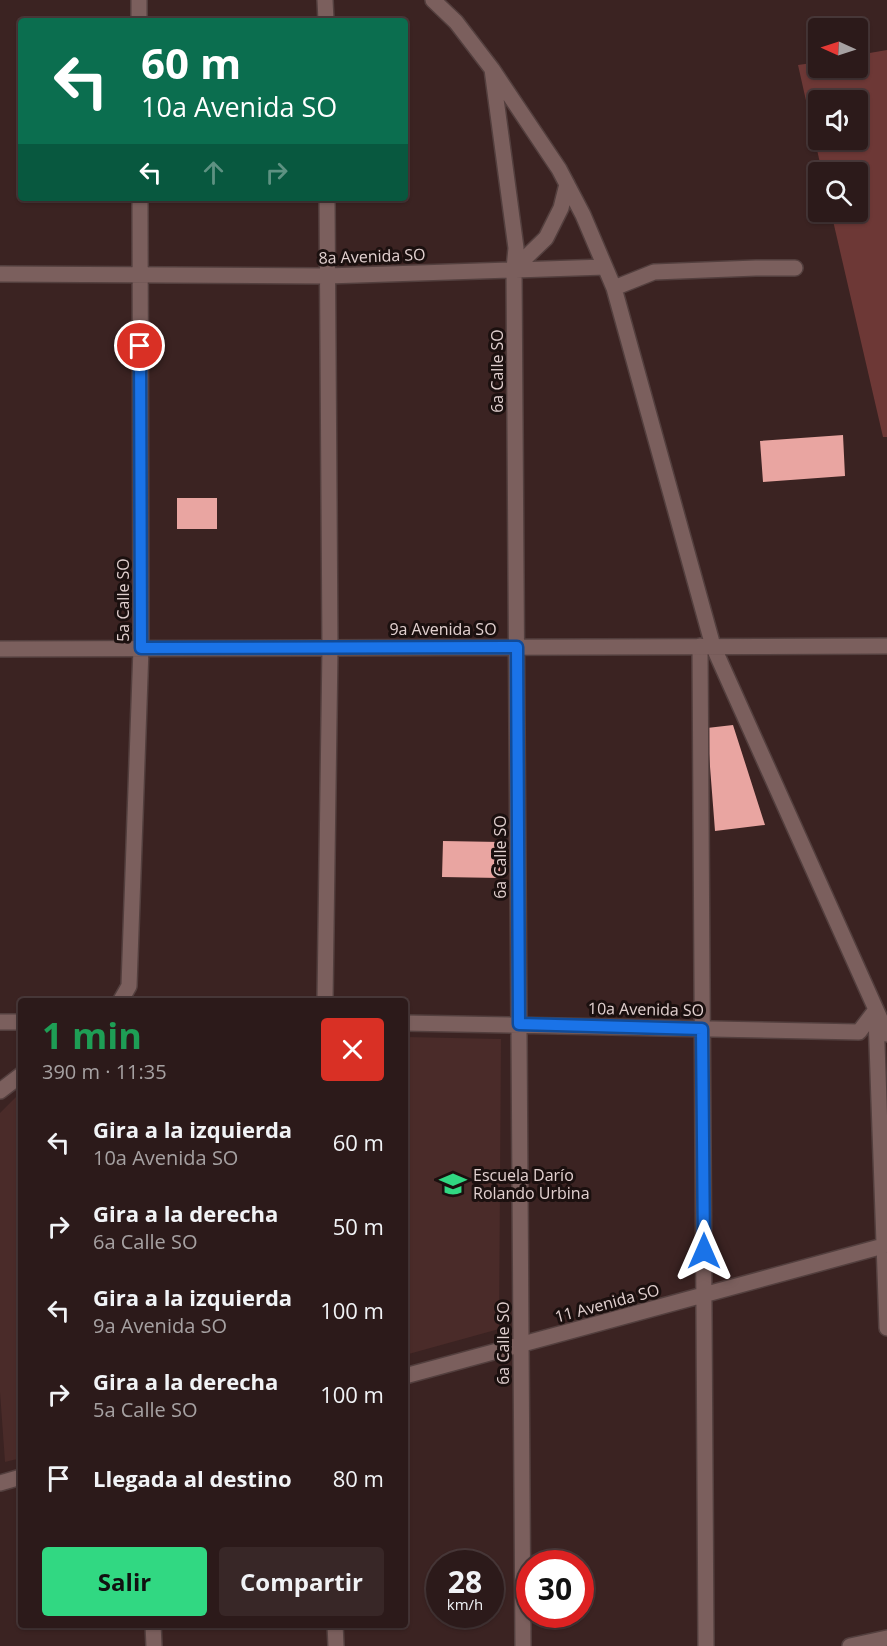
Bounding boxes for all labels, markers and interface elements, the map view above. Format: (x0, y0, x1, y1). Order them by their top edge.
north arrow (808, 18, 868, 78)
map controls (808, 18, 868, 222)
text: 60 m (141, 34, 241, 91)
icon: left (42, 42, 120, 120)
text: 10a Avenida SO (141, 88, 337, 125)
button: sound (808, 90, 868, 150)
icon: left (134, 156, 167, 189)
icon: ahead (197, 156, 230, 189)
icon: right (260, 156, 293, 189)
button: search (808, 162, 868, 222)
street label: 8a Avenida SO (318, 243, 426, 269)
pin (114, 320, 165, 371)
icon: arrive (123, 329, 156, 362)
street label: 6a Calle SO (486, 329, 508, 413)
street label: 5a Calle SO (112, 558, 134, 642)
street label: 9a Avenida SO (389, 618, 497, 640)
street label: 6a Calle SO (489, 815, 511, 899)
street label: 10a Avenida SO (588, 997, 704, 1021)
text: 1 min (42, 1011, 142, 1060)
button: close (321, 1018, 384, 1081)
text: 390 m · 11:35 (42, 1058, 167, 1085)
text: Gira a la izquierda (93, 1114, 292, 1144)
icon: left (42, 1126, 75, 1159)
text: 60 m (333, 1127, 384, 1157)
text: 10a Avenida SO (93, 1144, 238, 1171)
place label: Escuela Darío Rolando Urbina (473, 1164, 590, 1204)
school or university icon: Escuela Darío Rolando Urbina (438, 1169, 468, 1199)
text: Gira a la derecha (93, 1198, 278, 1228)
icon: right (42, 1210, 75, 1243)
text: 50 m (333, 1211, 384, 1241)
position arrow (672, 1219, 736, 1283)
text: 6a Calle SO (93, 1228, 198, 1255)
street label: 11 Avenida SO (552, 1278, 662, 1328)
text: Gira a la izquierda (93, 1282, 292, 1312)
icon: left (42, 1294, 75, 1327)
text: 100 m (320, 1295, 384, 1325)
street label: 6a Calle SO (492, 1301, 514, 1385)
text: 9a Avenida SO (93, 1312, 227, 1339)
text: Gira a la derecha (93, 1366, 278, 1396)
icon: right (42, 1378, 75, 1411)
text: 100 m (320, 1379, 384, 1409)
text: 5a Calle SO (93, 1396, 198, 1423)
icon: arrive (42, 1462, 75, 1495)
text: Llegada al destino (93, 1463, 292, 1493)
text: 80 m (333, 1463, 384, 1493)
button: Salir (42, 1547, 207, 1616)
button: Compartir (219, 1547, 384, 1616)
speed limit sign: 30 (516, 1550, 594, 1628)
text: 28 (448, 1561, 482, 1602)
text: km/h (447, 1594, 483, 1614)

